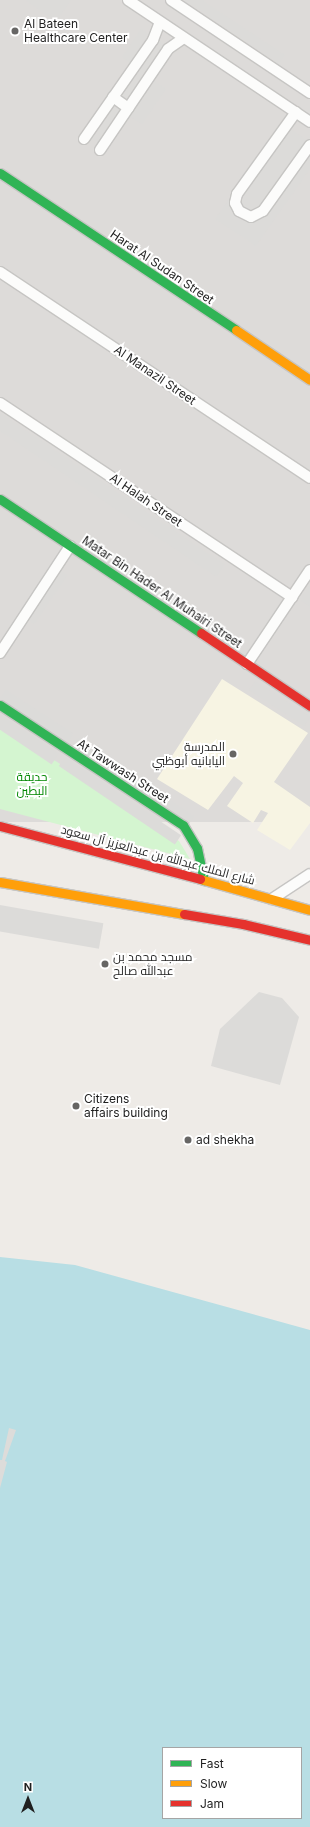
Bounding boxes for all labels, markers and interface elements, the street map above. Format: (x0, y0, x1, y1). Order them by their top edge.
place label: Al Bateen Healthcare Center (24, 17, 127, 45)
marker: Al Bateen Healthcare Center (9, 25, 21, 37)
street label: Harat Al Sudan Street (107, 227, 217, 307)
street label: Al Manazil Street (111, 342, 199, 408)
street label: Al Halah Street (107, 470, 185, 530)
street label: Matar Bin Hader Al Muhairi Street (79, 533, 245, 651)
street label: At Tawwash Street (75, 736, 171, 806)
place label: المدرسة اليابانيه أبوظبي (152, 740, 225, 768)
marker: المدرسة اليابانيه أبوظبي (228, 749, 238, 759)
park label: حديقة البطين (17, 770, 47, 798)
street label: شارع الملك عبدالله بن عبدالعزيز آل سعود (59, 822, 257, 888)
place label: مسجد محمد بن عبدالله صالح (113, 950, 192, 978)
marker: مسجد محمد بن عبدالله صالح (100, 959, 110, 969)
place label: Citizens affairs building (84, 1092, 168, 1120)
marker: Citizens affairs building (71, 1101, 81, 1111)
place label: ad shekha (196, 1133, 254, 1147)
marker: ad shekha (183, 1135, 193, 1145)
legend (162, 1747, 302, 1819)
text: Fast (200, 1756, 224, 1771)
text: Slow (200, 1776, 227, 1791)
north arrow (8, 1779, 48, 1819)
text: N (24, 1780, 32, 1794)
text: Jam (200, 1796, 224, 1811)

